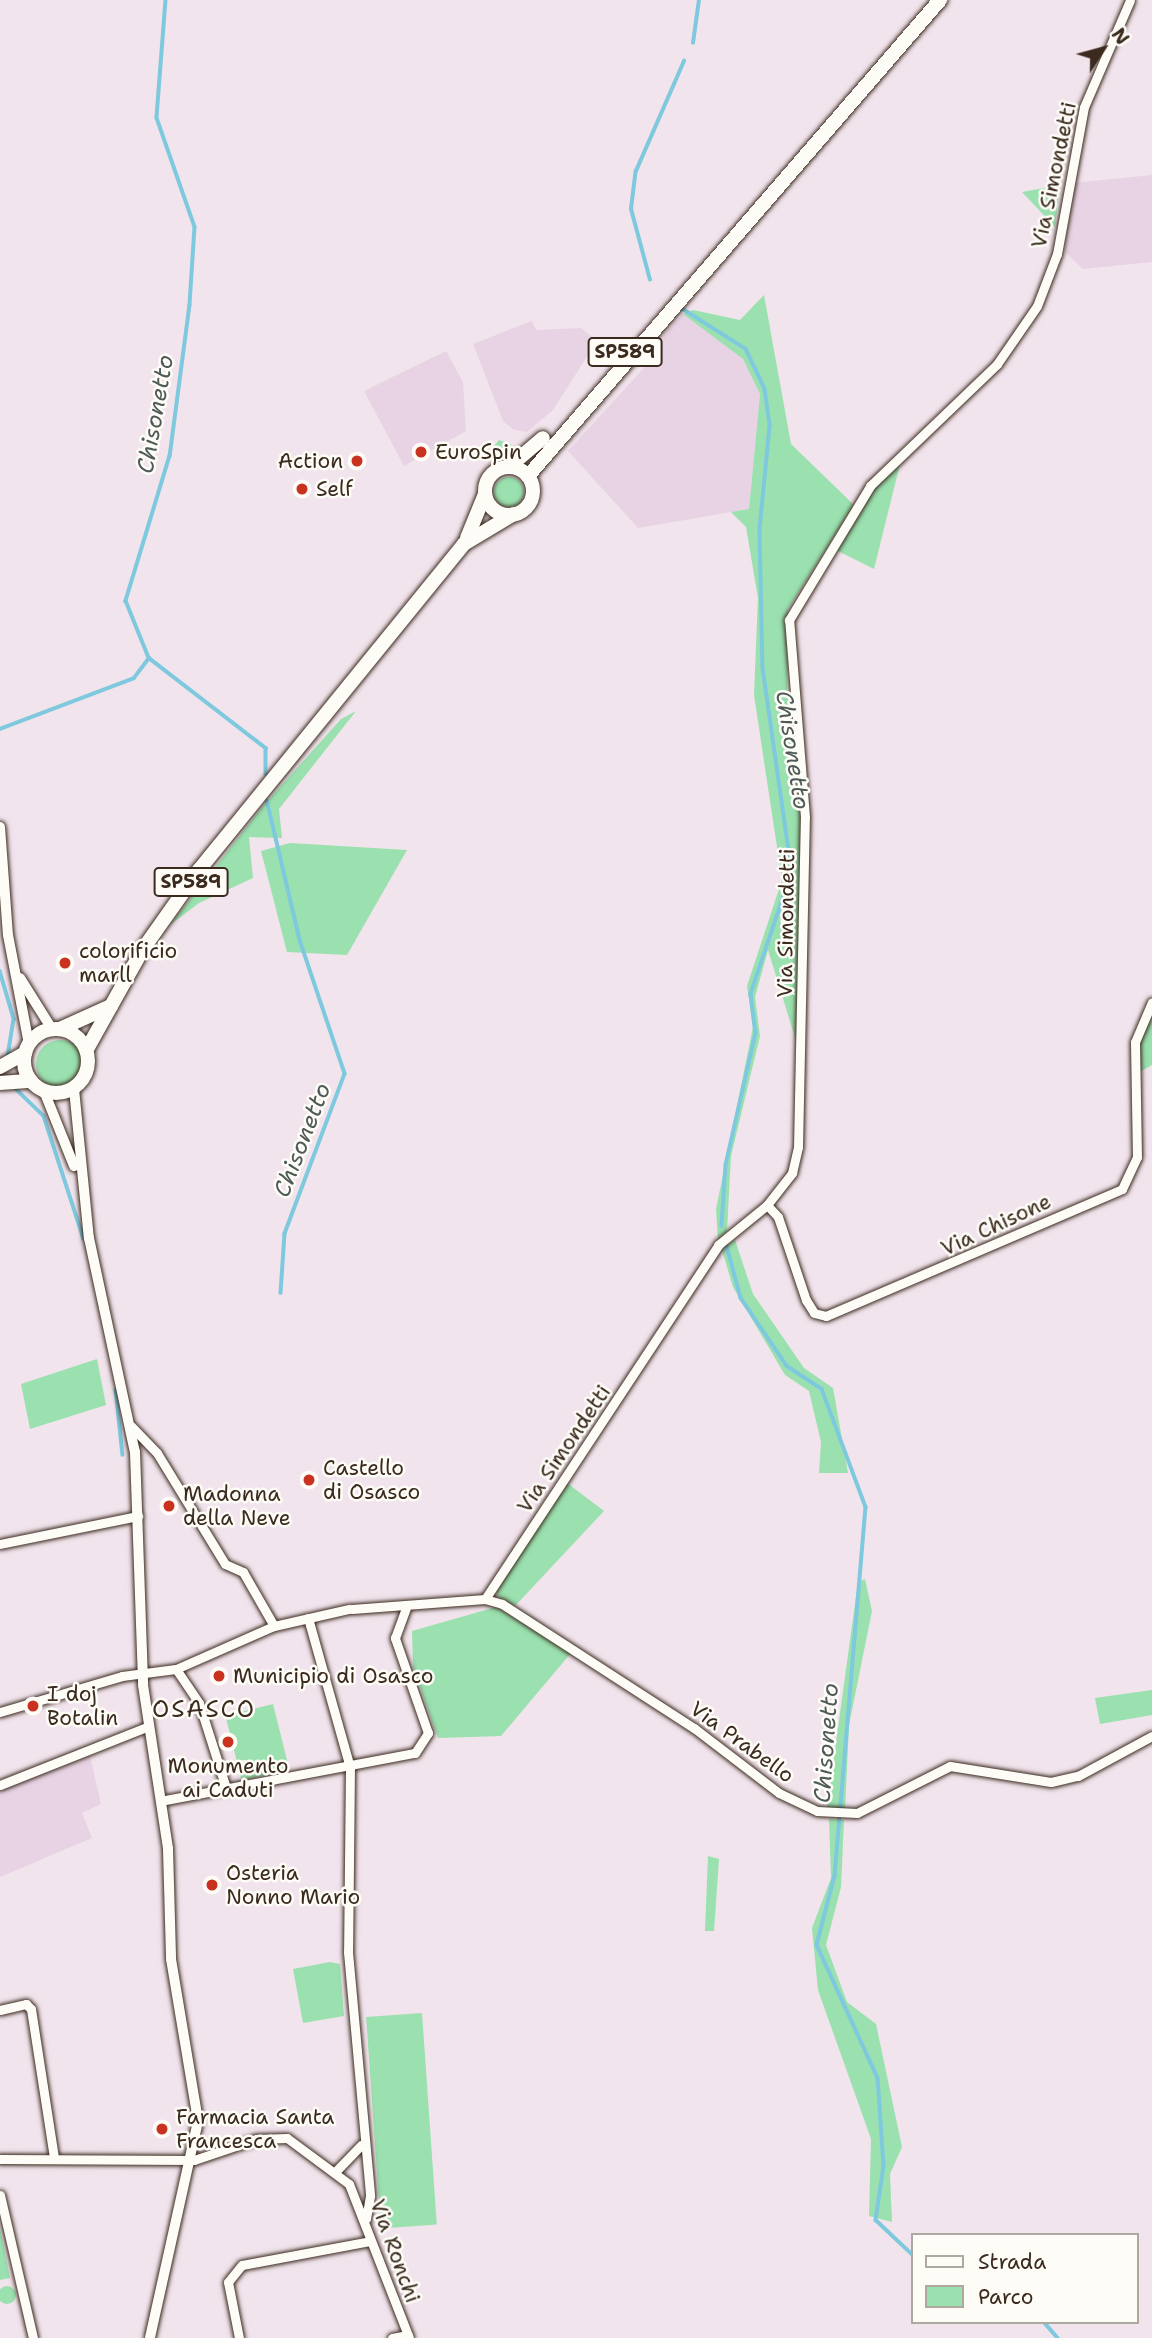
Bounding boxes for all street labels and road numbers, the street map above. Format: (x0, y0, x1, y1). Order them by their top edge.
street label: Via Simondetti (1026, 99, 1082, 251)
road number: SP589 (586, 336, 664, 368)
street label: Via Simondetti (772, 848, 800, 998)
road number: SP589 (152, 866, 230, 898)
street label: Via Chisone (937, 1189, 1055, 1261)
street label: Via Simondetti (512, 1380, 616, 1518)
street label: Via Prabello (685, 1696, 799, 1788)
street label: Via Ronchi (365, 2196, 425, 2306)

